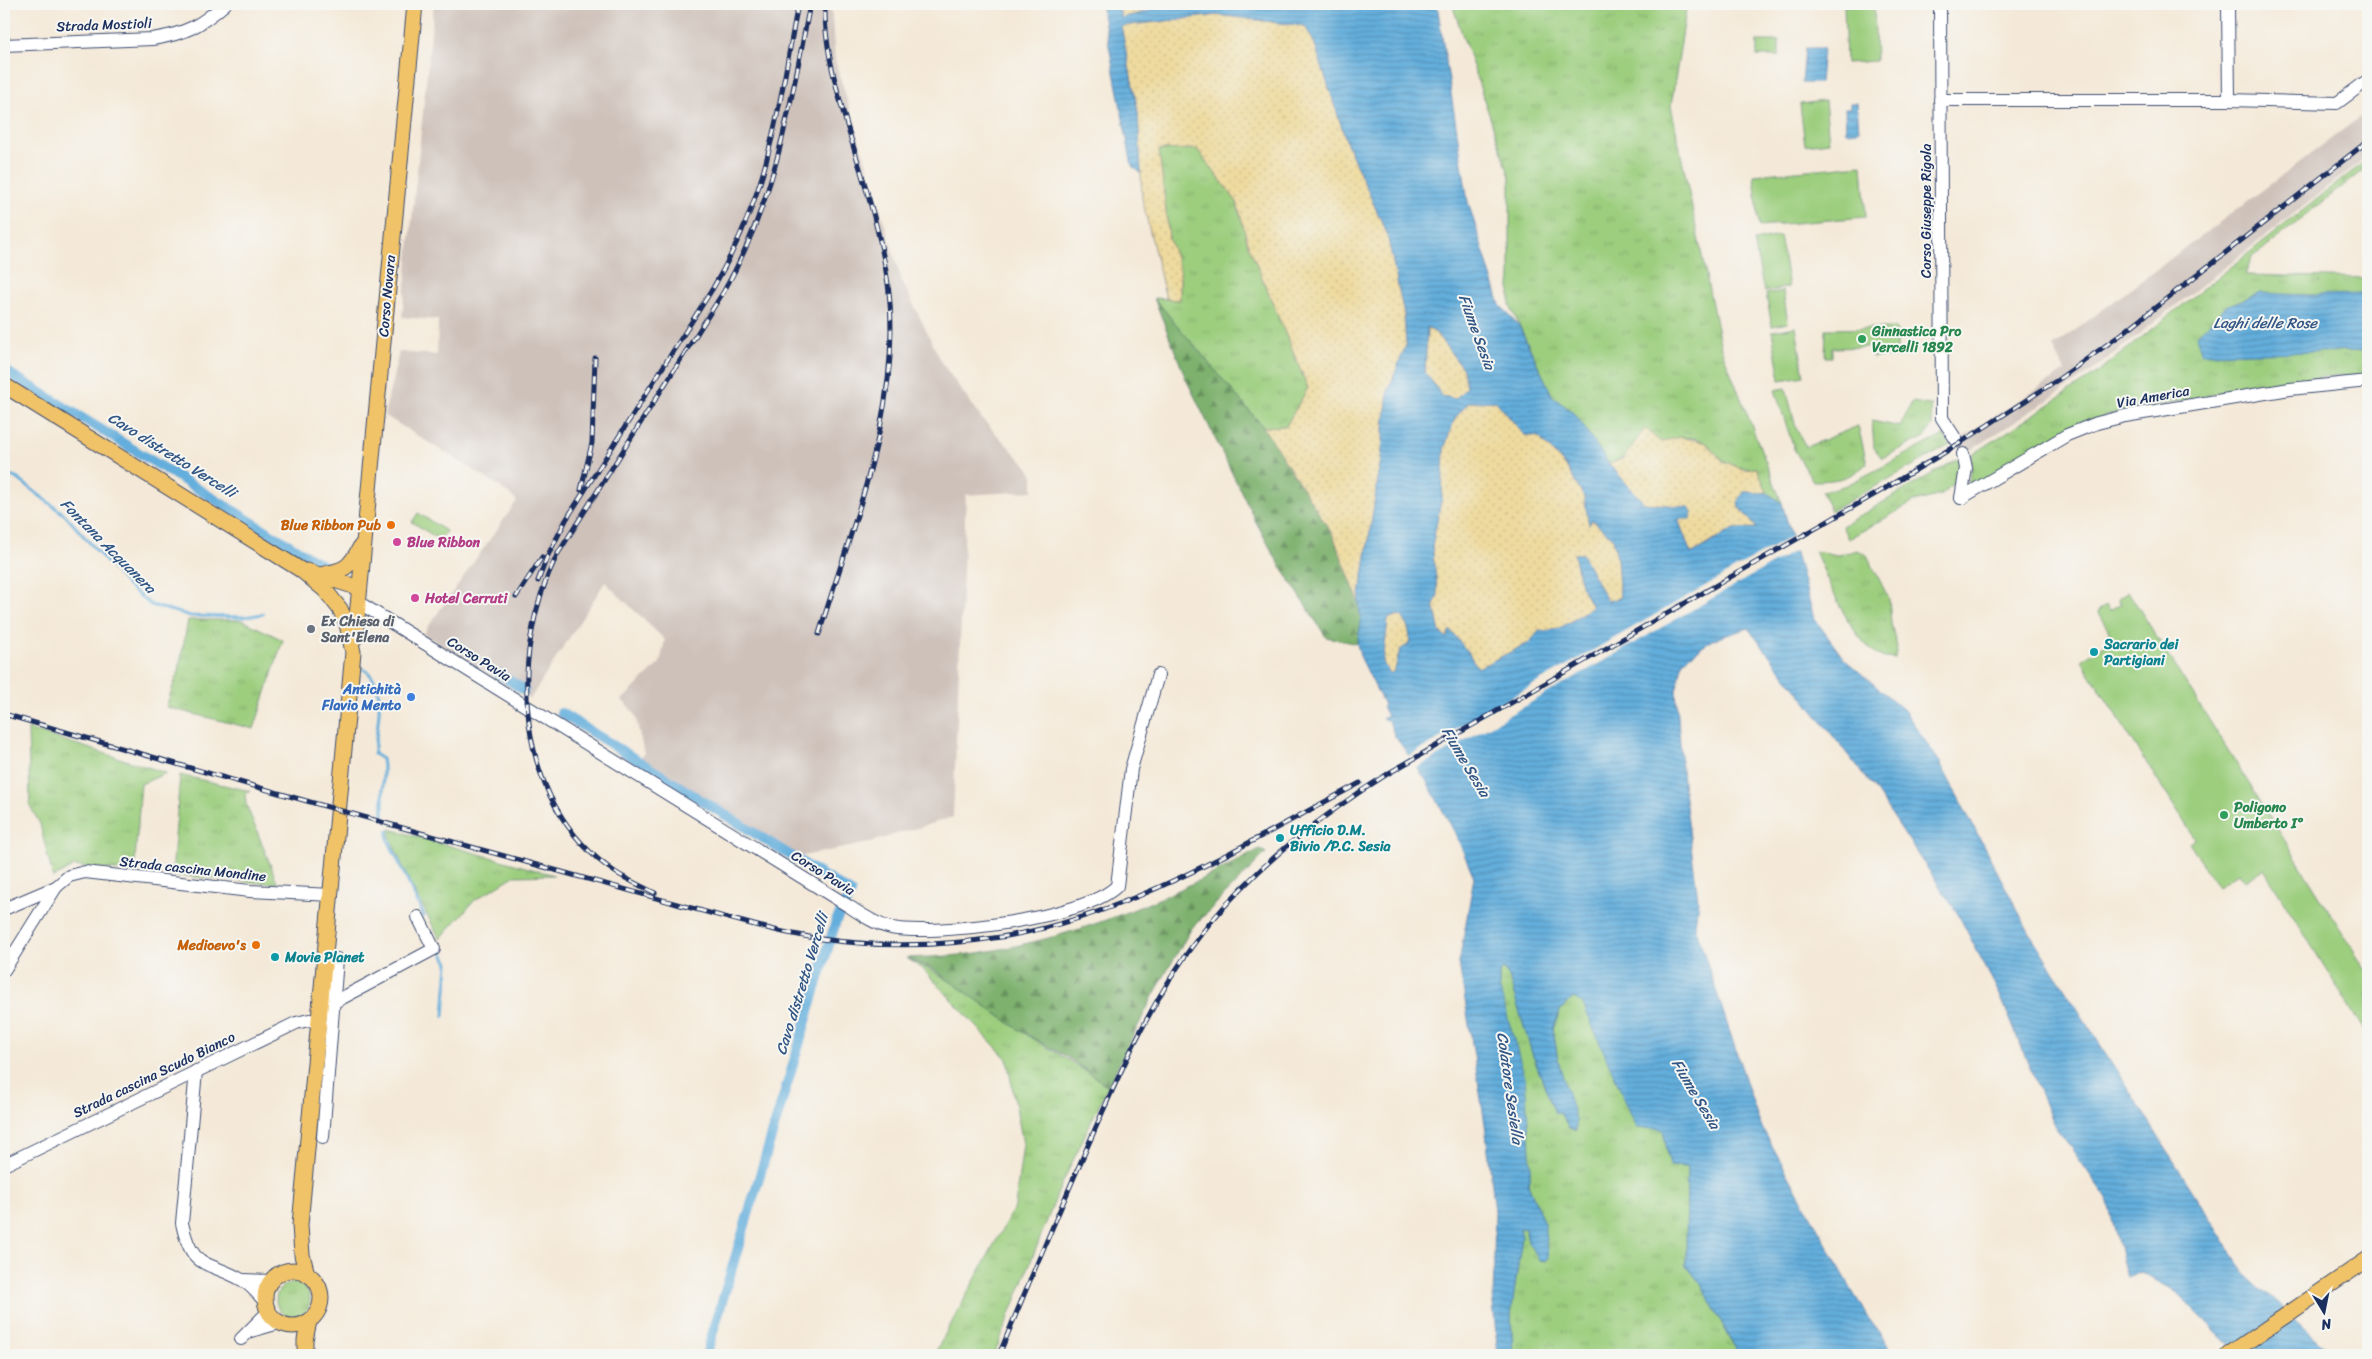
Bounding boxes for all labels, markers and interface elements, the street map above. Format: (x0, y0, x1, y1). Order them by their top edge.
street label: Strada Mostioli (56, 11, 153, 39)
street label: Corso Giuseppe Rigola (1914, 144, 1939, 278)
street label: Corso Novara (371, 253, 403, 338)
water label: Fiume Sesia (1451, 291, 1503, 375)
water label: Laghi delle Rose (2213, 310, 2318, 336)
place label: Ginnastica Pro Vercelli 1892 (1871, 319, 1962, 360)
marker: Ginnastica Pro Vercelli 1892 (1856, 333, 1868, 345)
street label: Via America (2115, 378, 2192, 416)
water label: Cavo distretto Vercelli (103, 405, 244, 506)
water label: Fontana Acquanera (54, 492, 163, 601)
place label: Blue Ribbon Pub (281, 513, 382, 538)
marker: Blue Ribbon Pub (385, 519, 397, 531)
place label: Blue Ribbon (407, 530, 481, 555)
marker: Blue Ribbon (391, 536, 403, 548)
place label: Hotel Cerruti (424, 586, 509, 611)
marker: Hotel Cerruti (409, 592, 421, 604)
place label: Ex Chiesa di Sant'Elena (320, 609, 395, 650)
marker: Ex Chiesa di Sant'Elena (305, 623, 317, 635)
street label: Corso Pavia (442, 629, 517, 689)
place label: Sacrario dei Partigiani (2103, 632, 2180, 673)
marker: Sacrario dei Partigiani (2088, 646, 2100, 658)
place label: Antichità Flavio Mento (321, 677, 402, 718)
marker: Antichità Flavio Mento (405, 691, 417, 703)
water label: Fiume Sesia (1435, 722, 1498, 804)
place label: Poligono Umberto I° (2234, 795, 2304, 836)
marker: Poligono Umberto I° (2218, 809, 2230, 821)
place label: Ufficio D.M. Bivio /P.C. Sesia (1290, 818, 1391, 859)
marker: Ufficio D.M. Bivio /P.C. Sesia (1274, 832, 1286, 844)
street label: Corso Pavia (786, 843, 861, 903)
street label: Strada cascina Mondine (119, 849, 267, 889)
water label: Cavo distretto Vercelli (768, 907, 837, 1058)
place label: Medioevo's (176, 933, 246, 958)
marker: Medioevo's (250, 939, 262, 951)
place label: Movie Planet (284, 945, 365, 970)
marker: Movie Planet (269, 951, 281, 963)
street label: Strada cascina Scudo Bianco (68, 1025, 240, 1125)
water label: Colatore Sesiella (1489, 1030, 1531, 1148)
water label: Fiume Sesia (1665, 1054, 1728, 1136)
north arrow (2300, 1286, 2350, 1336)
text: N (2319, 1311, 2334, 1338)

